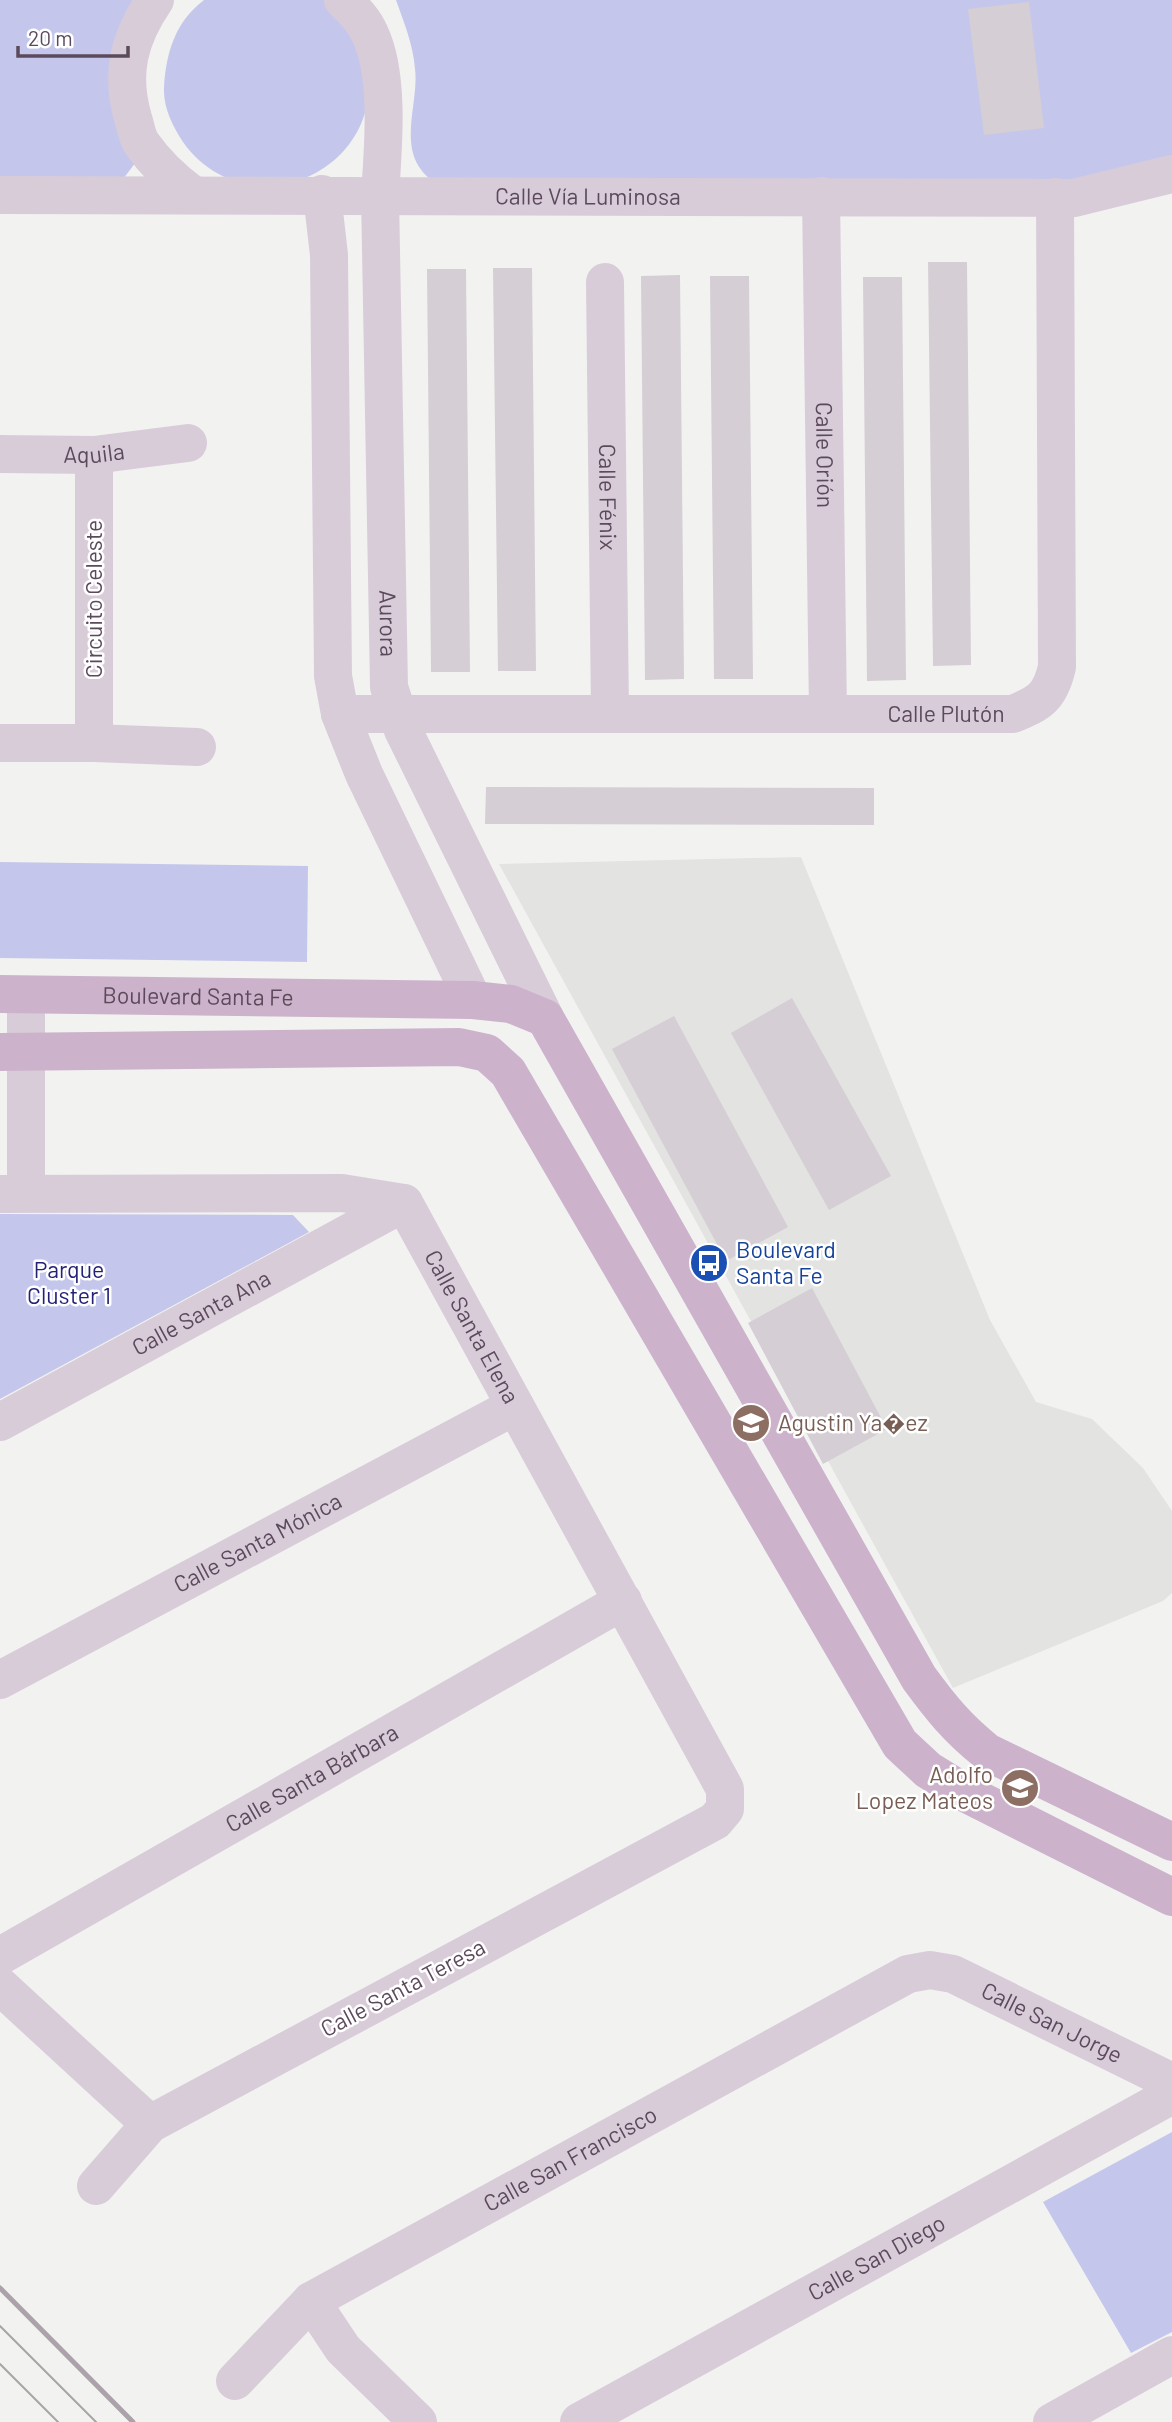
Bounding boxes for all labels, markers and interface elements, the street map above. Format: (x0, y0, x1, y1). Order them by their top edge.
scale bar (18, 14, 128, 58)
text: 20 m (28, 25, 73, 50)
street label: Calle Vía Luminosa (495, 181, 681, 210)
street label: Calle Orión (811, 402, 840, 508)
street label: Aquila (63, 436, 126, 468)
street label: Calle Fénix (594, 443, 623, 551)
street label: Circuito Celeste (79, 520, 107, 678)
street label: Aurora (374, 590, 403, 657)
street label: Calle Plutón (887, 699, 1005, 727)
street label: Boulevard Santa Fe (102, 980, 294, 1011)
place label: Boulevard Santa Fe (736, 1235, 836, 1289)
bus stop icon: Boulevard Santa Fe (688, 1242, 730, 1284)
street label: Calle Santa Elena (419, 1245, 526, 1408)
park label: Parque Cluster 1 (27, 1255, 111, 1309)
street label: Calle Santa Ana (127, 1263, 275, 1361)
school or university icon: Agustin Ya�ez (730, 1402, 772, 1444)
place label: Agustin Ya�ez (778, 1408, 928, 1436)
street label: Calle Santa Mónica (169, 1486, 346, 1598)
street label: Calle Santa Bárbara (220, 1717, 403, 1838)
place label: Adolfo Lopez Mateos (856, 1760, 993, 1814)
school or university icon: Adolfo Lopez Mateos (999, 1767, 1041, 1809)
street label: Calle Santa Teresa (316, 1932, 490, 2042)
street label: Calle San Jorge (977, 1975, 1127, 2068)
street label: Calle San Francisco (478, 2099, 662, 2217)
street label: Calle San Diego (803, 2208, 950, 2306)

